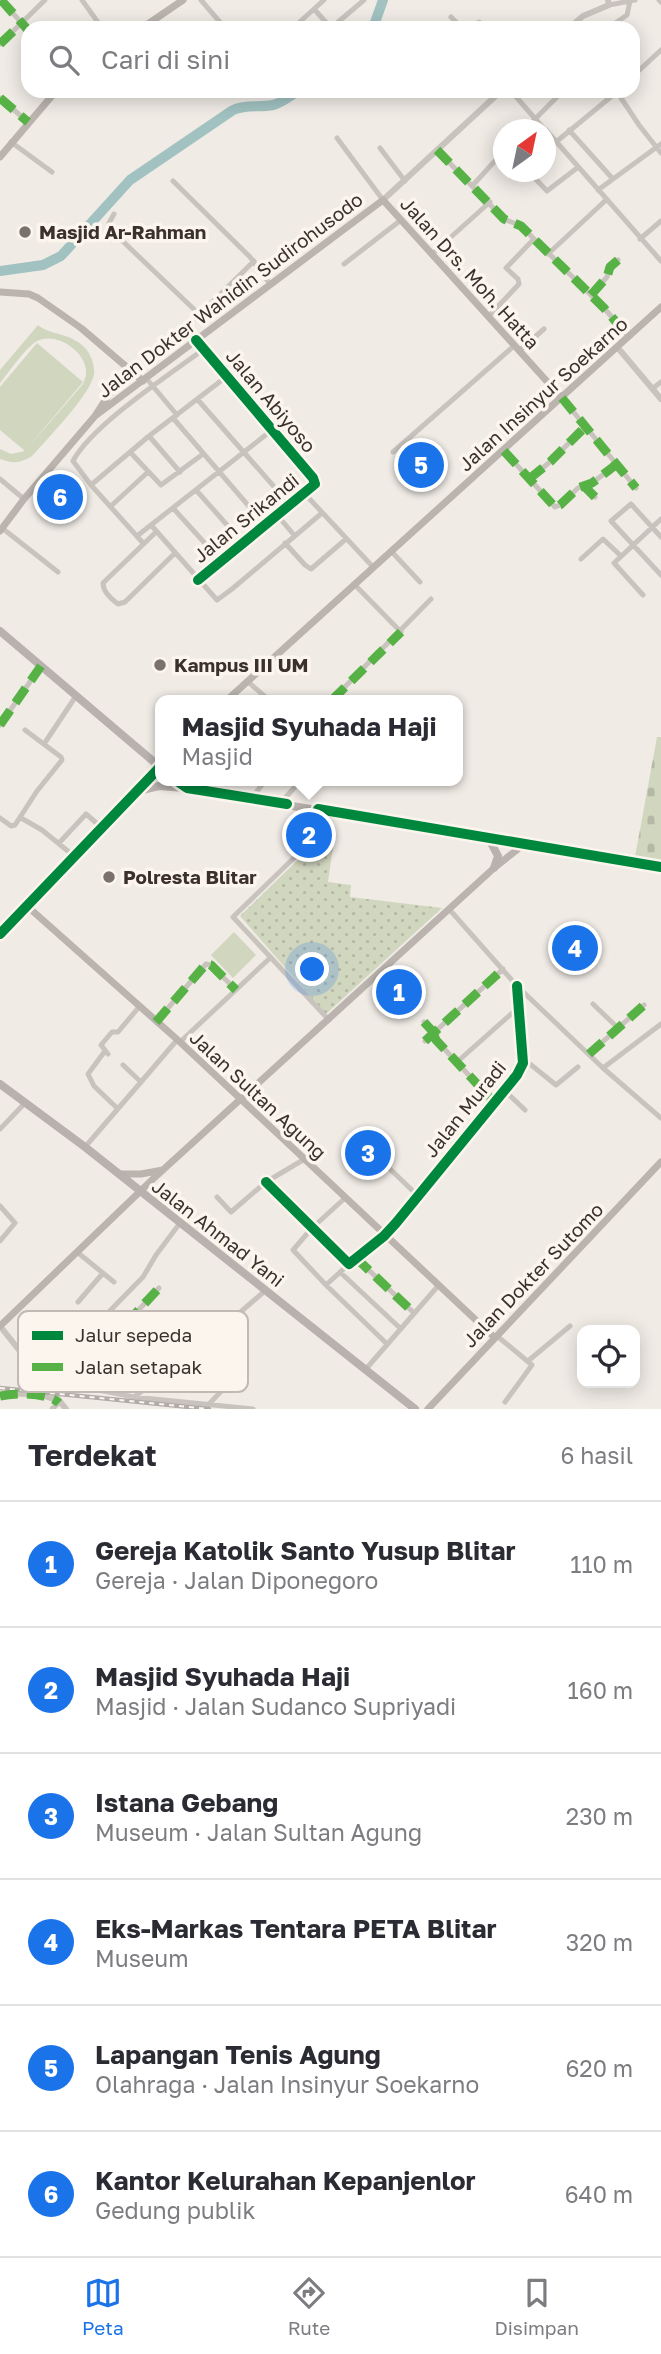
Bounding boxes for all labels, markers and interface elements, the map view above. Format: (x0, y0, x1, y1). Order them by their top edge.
search box (21, 21, 640, 98)
icon: search (45, 41, 83, 79)
text: Cari di sini (101, 44, 230, 75)
north arrow (493, 119, 556, 182)
street label: Jalan Dokter Wahidin Sudirohusodo (93, 187, 367, 402)
street label: Jalan Drs. Moh. Hatta (396, 192, 545, 353)
place label: Masjid Ar-Rahman (39, 220, 206, 243)
marker: Masjid Ar-Rahman (17, 224, 33, 240)
street label: Jalan Insinyur Soekarno (453, 312, 632, 476)
street label: Jalan Abiyoso (222, 345, 321, 457)
pin: 5 (398, 439, 444, 491)
street label: Jalan Srikandi (188, 468, 303, 567)
pin: 6 (37, 471, 83, 523)
place label: Kampus III UM (174, 653, 309, 676)
marker: Kampus III UM (152, 657, 168, 673)
popup (155, 695, 463, 786)
text: Masjid Syuhada Haji (181, 711, 437, 742)
text: Masjid (181, 742, 253, 770)
pin: 2 (286, 809, 332, 861)
place label: Polresta Blitar (123, 865, 257, 888)
marker: Polresta Blitar (101, 869, 117, 885)
pin: 4 (552, 922, 598, 974)
your location (295, 952, 329, 986)
pin: 1 (376, 966, 422, 1018)
street label: Jalan Sultan Agung (185, 1026, 331, 1164)
street label: Jalan Muradi (419, 1056, 510, 1161)
pin: 3 (345, 1127, 391, 1179)
street label: Jalan Ahmad Yani (148, 1174, 289, 1291)
street label: Jalan Dokter Sutomo (458, 1198, 608, 1352)
legend (18, 1311, 248, 1392)
text: Jalur sepeda (75, 1323, 192, 1346)
map controls (577, 1325, 640, 1388)
button: locate (577, 1325, 640, 1388)
text: Jalan setapak (75, 1355, 202, 1378)
text: Terdekat (28, 1437, 157, 1473)
text: 6 hasil (560, 1441, 633, 1469)
text: Gereja Katolik Santo Yusup Blitar (95, 1535, 516, 1566)
text: 1 (45, 1550, 57, 1578)
text: 110 m (570, 1550, 633, 1578)
text: Gereja · Jalan Diponegoro (95, 1566, 378, 1594)
text: Masjid Syuhada Haji (95, 1661, 350, 1692)
text: 2 (44, 1676, 58, 1704)
text: 160 m (568, 1676, 633, 1704)
text: Masjid · Jalan Sudanco Supriyadi (95, 1692, 456, 1720)
text: Istana Gebang (95, 1787, 278, 1818)
text: 3 (44, 1802, 58, 1830)
text: 230 m (566, 1802, 633, 1830)
text: Museum · Jalan Sultan Agung (95, 1818, 422, 1846)
text: Eks-Markas Tentara PETA Blitar (95, 1913, 497, 1944)
text: 4 (44, 1928, 58, 1956)
text: 320 m (566, 1928, 633, 1956)
text: Museum (95, 1944, 189, 1972)
text: Lapangan Tenis Agung (95, 2039, 381, 2070)
text: 5 (44, 2054, 58, 2082)
text: 620 m (565, 2054, 633, 2082)
text: Olahraga · Jalan Insinyur Soekarno (95, 2070, 479, 2098)
text: Kantor Kelurahan Kepanjenlor (95, 2165, 476, 2196)
text: 6 (44, 2180, 58, 2208)
text: 640 m (565, 2180, 633, 2208)
text: Gedung publik (95, 2196, 255, 2224)
tab: Peta (82, 2274, 124, 2339)
tab: Rute (288, 2274, 330, 2339)
tab: Disimpan (494, 2274, 579, 2339)

